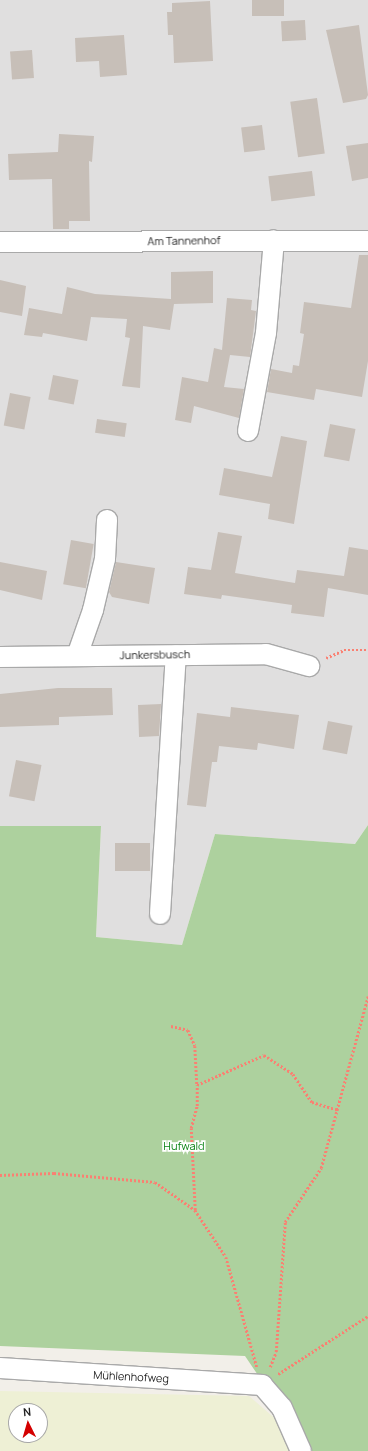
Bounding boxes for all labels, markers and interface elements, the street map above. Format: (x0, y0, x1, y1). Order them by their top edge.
street label: Am Tannenhof (147, 234, 221, 248)
street label: Junkersbusch (119, 648, 191, 662)
park label: Hufwald (163, 1139, 205, 1153)
street label: Mühlenhofweg (93, 1368, 169, 1386)
north arrow (8, 1403, 48, 1443)
text: N (22, 1404, 32, 1419)

